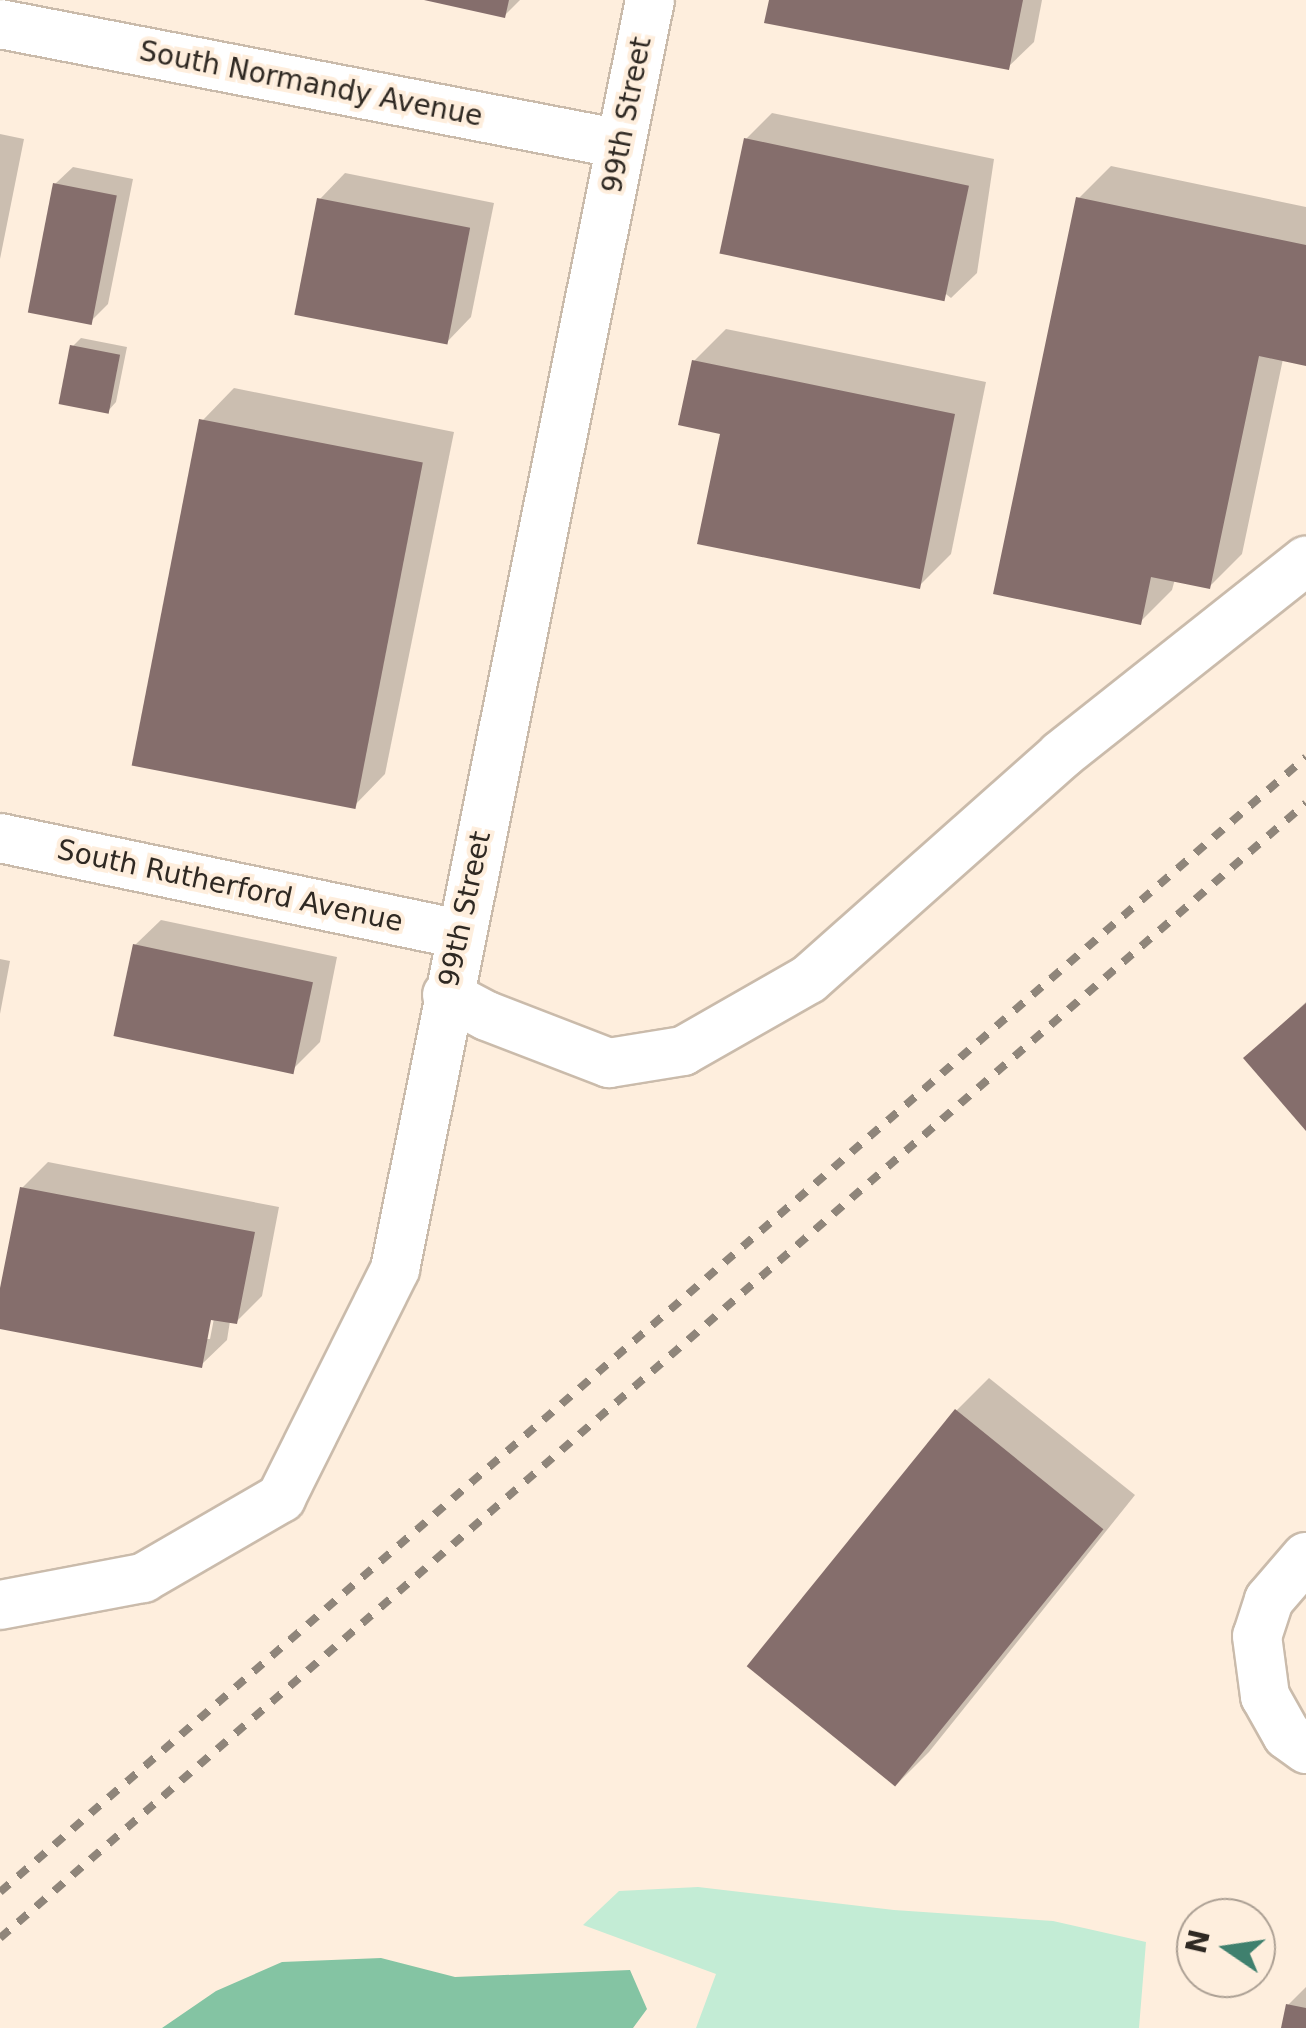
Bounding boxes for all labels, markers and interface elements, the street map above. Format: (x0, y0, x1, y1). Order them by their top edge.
street label: South Normandy Avenue (137, 34, 485, 134)
street label: 99th Street (595, 34, 659, 196)
street label: 99th Street (432, 828, 498, 990)
street label: South Rutherford Avenue (54, 833, 406, 939)
north arrow (1176, 1898, 1276, 1998)
text: N (1180, 1926, 1217, 1957)

